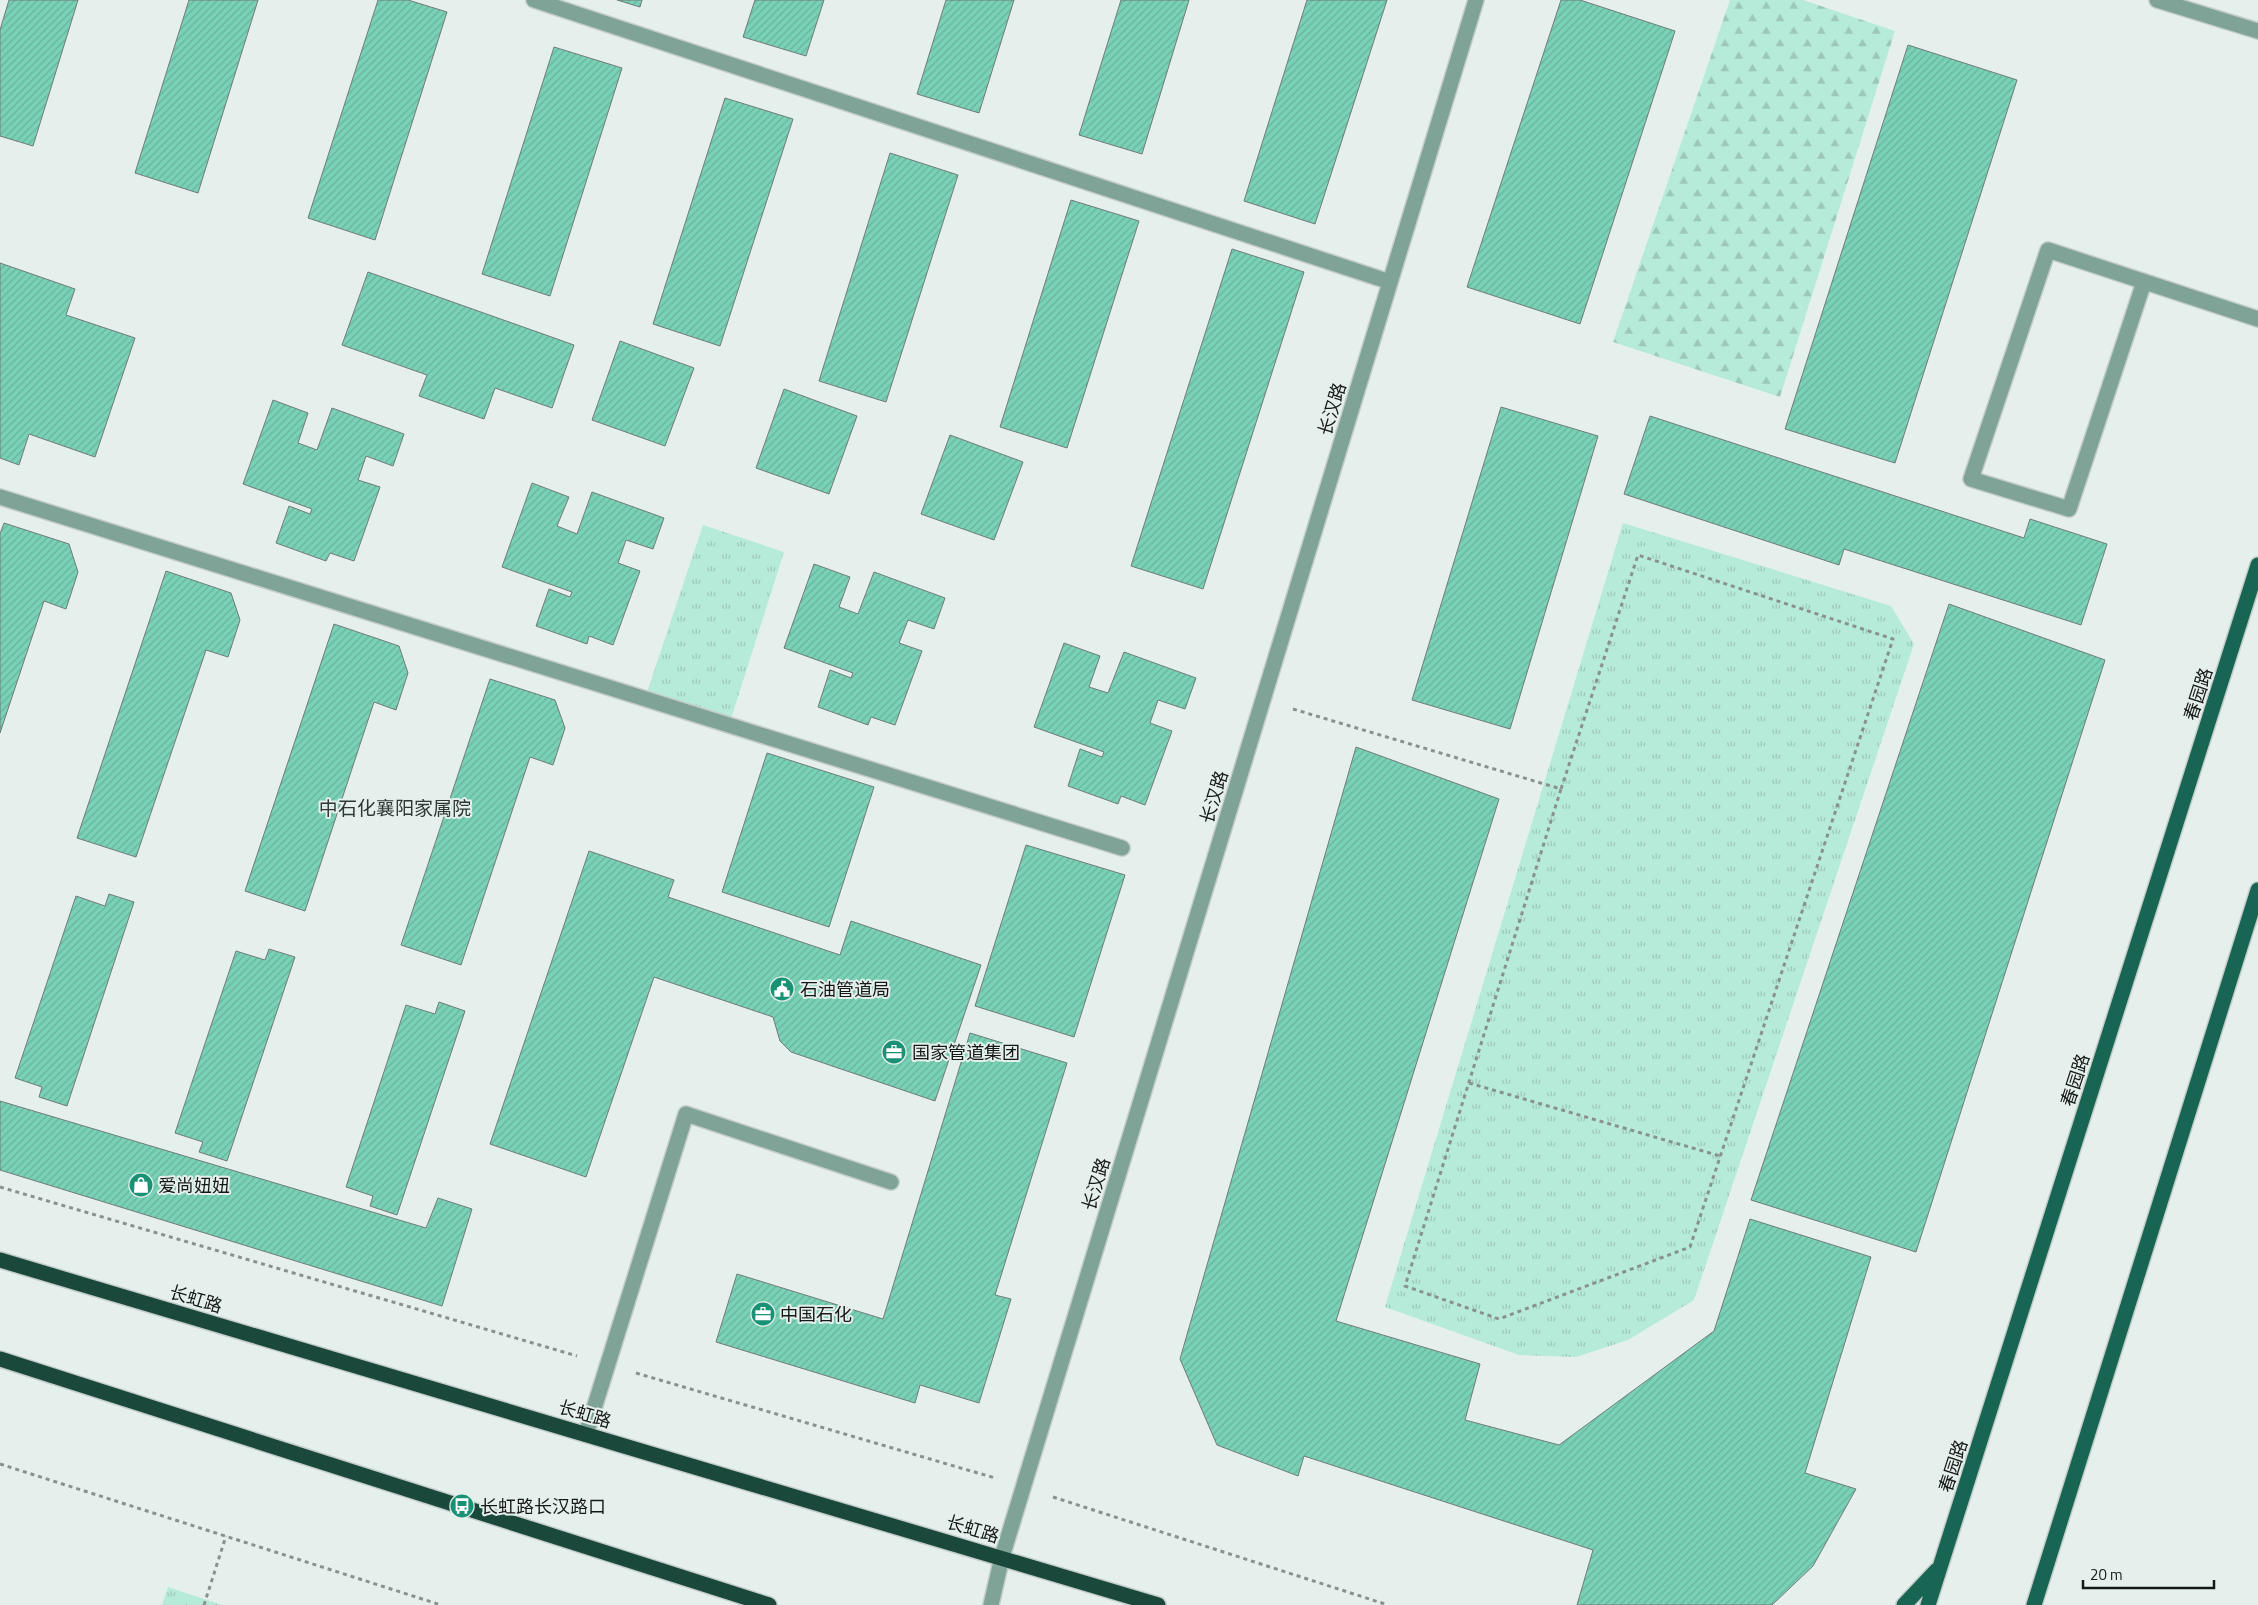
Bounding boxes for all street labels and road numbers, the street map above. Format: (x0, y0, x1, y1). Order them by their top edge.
street label: 长汉路 (1311, 379, 1353, 439)
street label: 春园路 (2177, 664, 2219, 724)
street label: 长汉路 (1193, 767, 1235, 827)
street label: 春园路 (2054, 1050, 2096, 1110)
street label: 长汉路 (1075, 1154, 1117, 1214)
street label: 长虹路 (166, 1278, 226, 1320)
street label: 长虹路 (555, 1393, 615, 1435)
street label: 春园路 (1932, 1436, 1974, 1496)
street label: 长虹路 (943, 1508, 1003, 1550)

